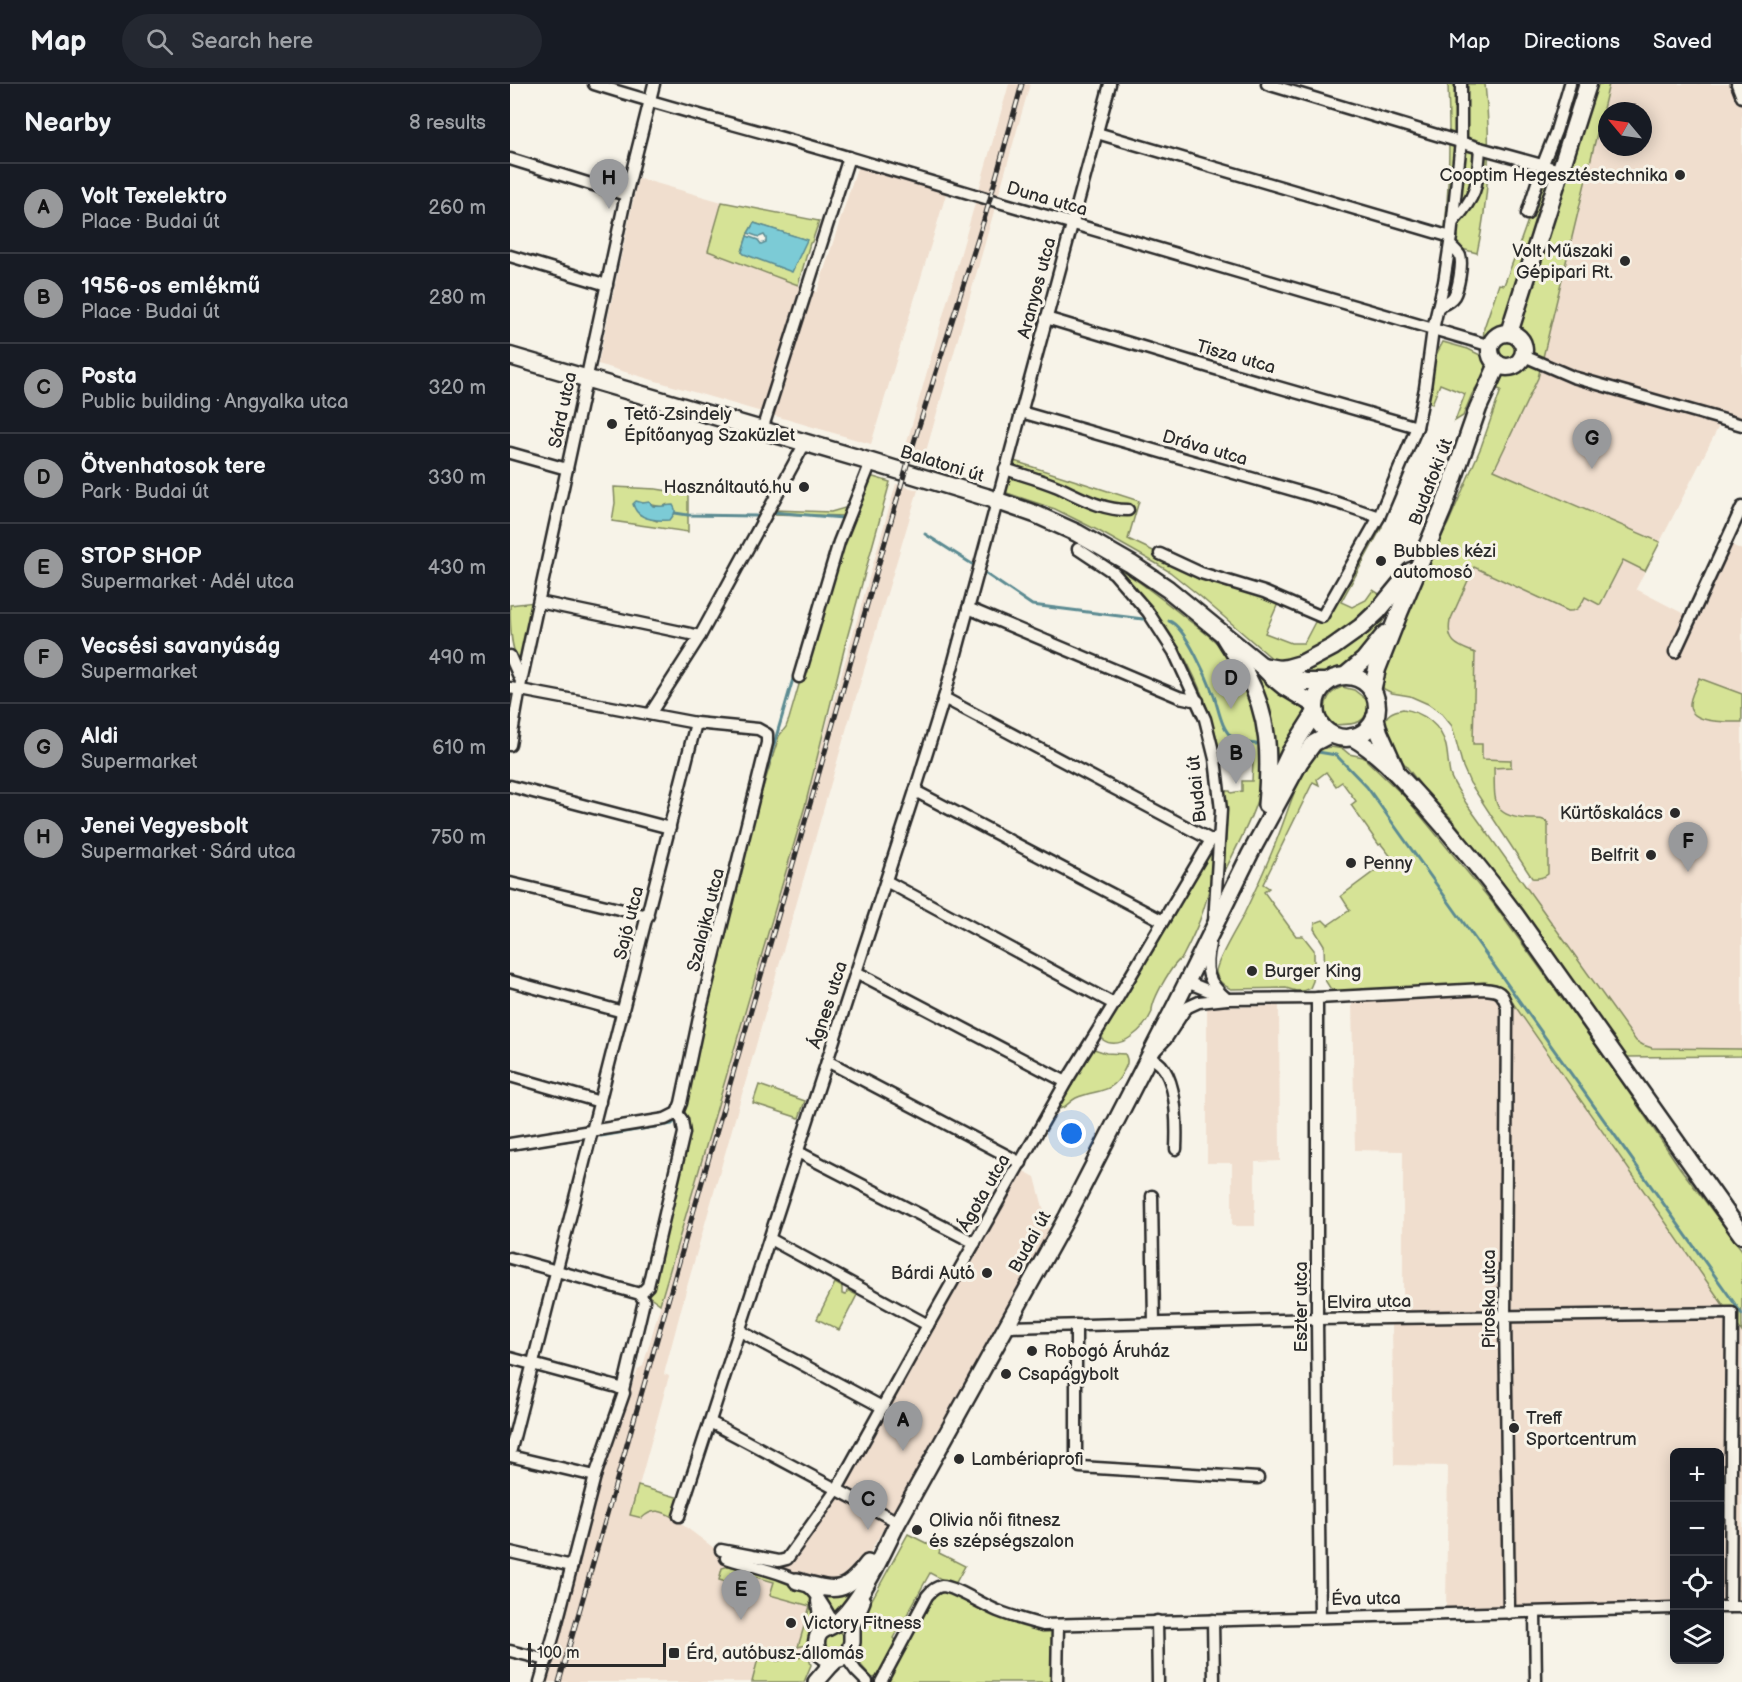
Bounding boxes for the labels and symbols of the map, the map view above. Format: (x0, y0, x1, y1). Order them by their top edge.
north arrow (1598, 102, 1652, 156)
pin: H (590, 160, 628, 209)
place label: Cooptim Hegesztéstechnika (1440, 165, 1668, 186)
marker: Cooptim Hegesztéstechnika (1673, 168, 1687, 182)
street label: Duna utca (1004, 177, 1090, 221)
street label: Aranyos utca (1013, 235, 1061, 341)
place label: Volt Műszaki Gépipari Rt. (1512, 241, 1613, 283)
marker: Volt Műszaki Gépipari Rt. (1618, 254, 1632, 268)
street label: Tisza utca (1194, 336, 1278, 378)
street label: Sárd utca (545, 370, 581, 450)
place label: Tető-Zsindely Építőanyag Szaküzlet (624, 404, 796, 446)
marker: Tető-Zsindely Építőanyag Szaküzlet (605, 417, 619, 431)
pin: G (1572, 420, 1612, 469)
street label: Dráva utca (1160, 426, 1250, 470)
street label: Budafoki út (1405, 435, 1457, 528)
street label: Balatoni út (898, 441, 987, 487)
place label: Használtautó.hu (664, 477, 792, 498)
marker: Használtautó.hu (797, 480, 811, 494)
place label: Bubbles kézi automosó (1393, 541, 1496, 583)
marker: Bubbles kézi automosó (1374, 554, 1388, 568)
pin: D (1212, 660, 1250, 709)
pin: B (1216, 734, 1256, 784)
street label: Budai út (1183, 754, 1211, 824)
place label: Kürtőskalács (1560, 803, 1663, 824)
marker: Kürtőskalács (1668, 806, 1682, 820)
pin: F (1668, 822, 1708, 872)
place label: Belfrit (1590, 845, 1639, 866)
marker: Belfrit (1644, 848, 1658, 862)
place label: Penny (1363, 853, 1414, 874)
marker: Penny (1344, 856, 1358, 870)
street label: Szalajka utca (683, 866, 729, 974)
street label: Sajó utca (610, 884, 648, 962)
street label: Ágnes utca (802, 958, 852, 1051)
place label: Burger King (1264, 961, 1361, 982)
marker: Burger King (1245, 964, 1259, 978)
your location (1057, 1119, 1086, 1148)
street label: Ágota utca (952, 1149, 1015, 1236)
street label: Budai út (1004, 1207, 1056, 1277)
street label: Piroska utca (1479, 1249, 1500, 1349)
street label: Eszter utca (1291, 1261, 1312, 1353)
place label: Bárdi Autó (891, 1263, 975, 1284)
marker: Bárdi Autó (980, 1266, 994, 1280)
street label: Elvira utca (1326, 1291, 1412, 1313)
place label: Robogó Áruház (1044, 1339, 1170, 1362)
marker: Robogó Áruház (1025, 1344, 1039, 1358)
place label: Csapágybolt (1018, 1364, 1119, 1385)
marker: Csapágybolt (999, 1367, 1013, 1381)
pin: A (884, 1402, 922, 1451)
place label: Treff Sportcentrum (1526, 1408, 1637, 1450)
marker: Treff Sportcentrum (1507, 1421, 1521, 1435)
place label: Lambériaprofi (971, 1449, 1083, 1470)
marker: Lambériaprofi (952, 1452, 966, 1466)
pin: C (848, 1480, 888, 1530)
place label: Olivia női fitnesz és szépségszalon (929, 1510, 1074, 1552)
marker: Olivia női fitnesz és szépségszalon (910, 1523, 924, 1537)
pin: E (722, 1570, 760, 1620)
street label: Éva utca (1331, 1586, 1401, 1610)
place label: Victory Fitness (803, 1613, 922, 1634)
marker: Victory Fitness (784, 1616, 798, 1630)
scale bar (528, 1640, 666, 1668)
place label: Érd, autóbusz-állomás (686, 1641, 864, 1664)
marker: Érd, autóbusz-állomás (667, 1646, 681, 1660)

